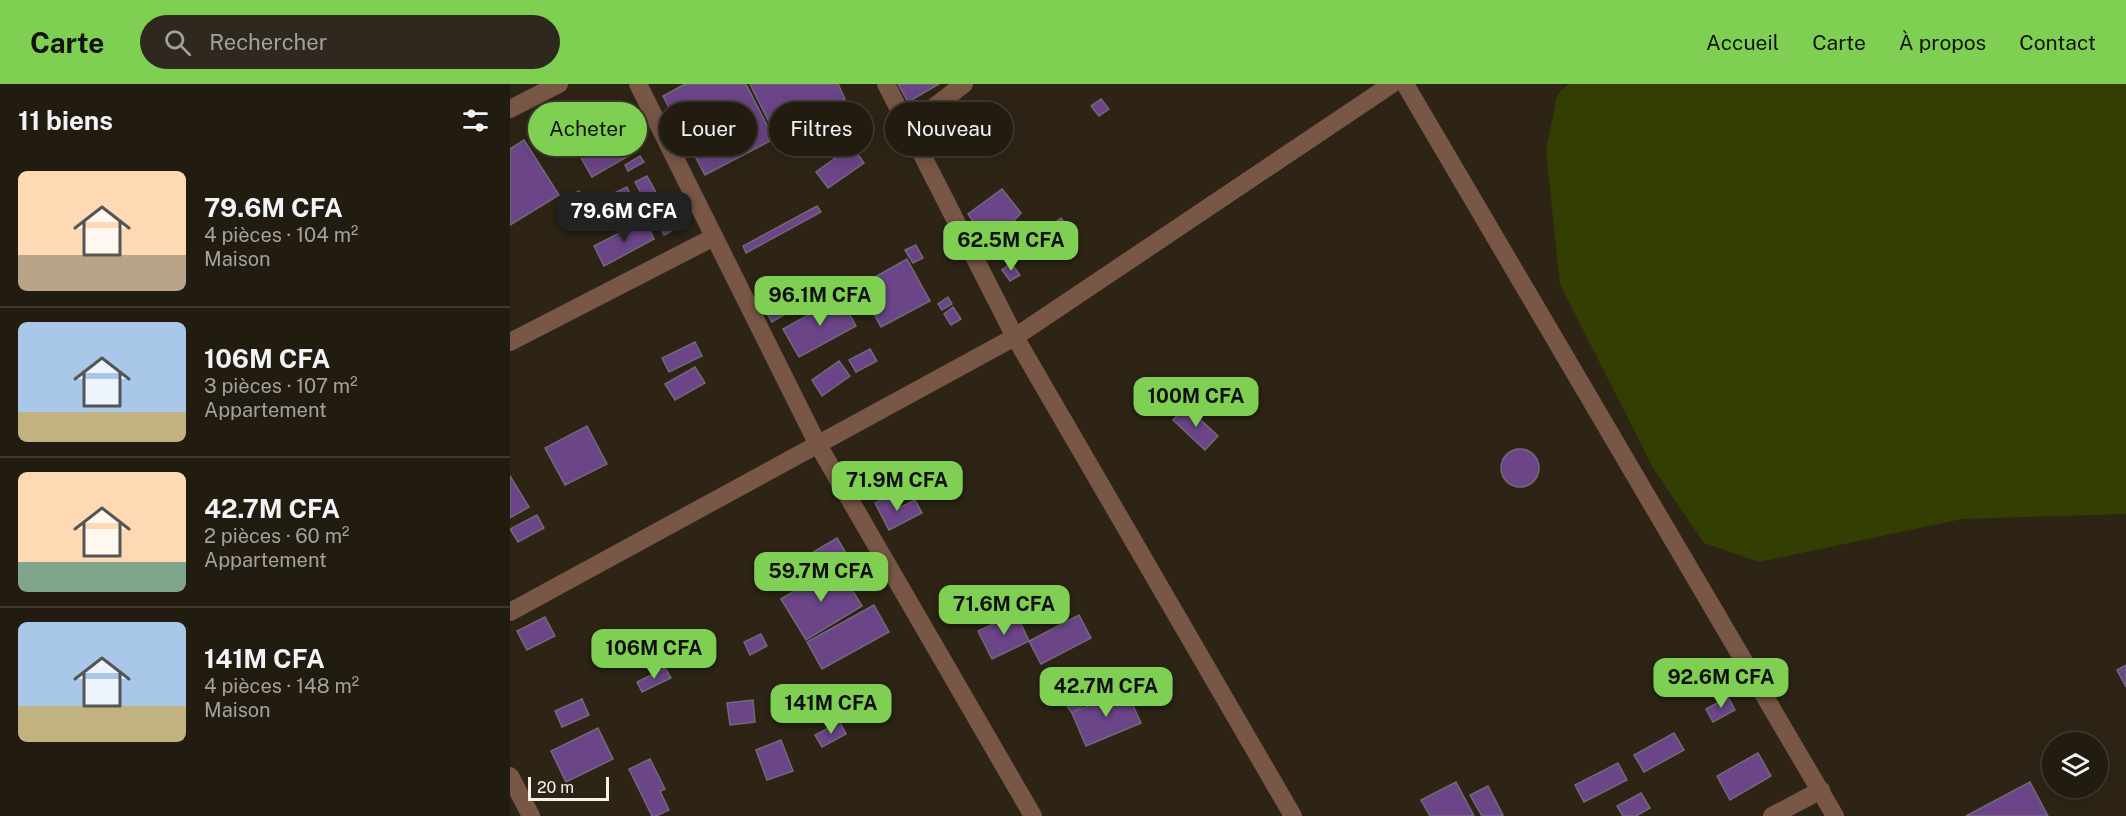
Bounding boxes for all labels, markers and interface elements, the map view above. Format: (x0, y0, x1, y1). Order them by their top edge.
search box (140, 15, 560, 69)
text: Carte (30, 26, 104, 59)
icon: search (161, 26, 194, 59)
text: Rechercher (209, 29, 327, 55)
text: Accueil (1706, 30, 1779, 55)
text: Carte (1812, 30, 1866, 55)
text: À propos (1899, 30, 1986, 55)
text: Contact (2019, 30, 2096, 55)
chip: Acheter (528, 102, 647, 156)
chip: Louer (659, 102, 757, 156)
chip: Filtres (769, 102, 873, 156)
chip: Nouveau (885, 102, 1013, 156)
icon: filters (459, 104, 492, 137)
text: 11 biens (18, 105, 113, 136)
text: 79.6M CFA (204, 192, 343, 223)
pin: 79.6M CFA (555, 192, 693, 243)
icon: home (66, 195, 138, 267)
text: 79.6M CFA (571, 199, 677, 223)
pin: 62.5M CFA (942, 221, 1080, 272)
text: 4 pièces · 104 m² (204, 223, 358, 247)
text: 62.5M CFA (957, 228, 1065, 252)
text: Maison (204, 247, 271, 271)
pin: 96.1M CFA (751, 276, 889, 327)
text: 96.1M CFA (769, 283, 871, 307)
text: 106M CFA (204, 343, 330, 374)
icon: home (66, 346, 138, 418)
text: 3 pièces · 107 m² (204, 374, 357, 398)
pin: 100M CFA (1134, 377, 1258, 428)
text: 100M CFA (1148, 384, 1244, 408)
text: Appartement (204, 398, 327, 422)
pin: 71.9M CFA (828, 461, 966, 512)
text: 71.9M CFA (846, 468, 948, 492)
text: 42.7M CFA (204, 493, 340, 524)
icon: home (66, 496, 138, 568)
text: 2 pièces · 60 m² (204, 524, 349, 548)
text: Appartement (204, 548, 327, 572)
pin: 59.7M CFA (752, 552, 890, 603)
text: 59.7M CFA (768, 559, 874, 583)
pin: 71.6M CFA (935, 585, 1073, 636)
text: 71.6M CFA (953, 592, 1055, 616)
pin: 106M CFA (592, 629, 716, 680)
text: 106M CFA (605, 636, 703, 660)
text: 141M CFA (204, 643, 325, 674)
icon: home (66, 646, 138, 718)
pin: 92.6M CFA (1652, 658, 1790, 709)
text: 92.6M CFA (1667, 665, 1775, 689)
pin: 42.7M CFA (1037, 667, 1175, 718)
text: 4 pièces · 148 m² (204, 674, 359, 698)
text: 42.7M CFA (1054, 674, 1158, 698)
pin: 141M CFA (769, 684, 893, 735)
text: 141M CFA (785, 691, 877, 715)
text: Maison (204, 698, 271, 722)
map controls (2042, 732, 2108, 798)
button: layers (2042, 732, 2108, 798)
scale bar (528, 774, 609, 802)
text: 20 m (537, 778, 574, 797)

